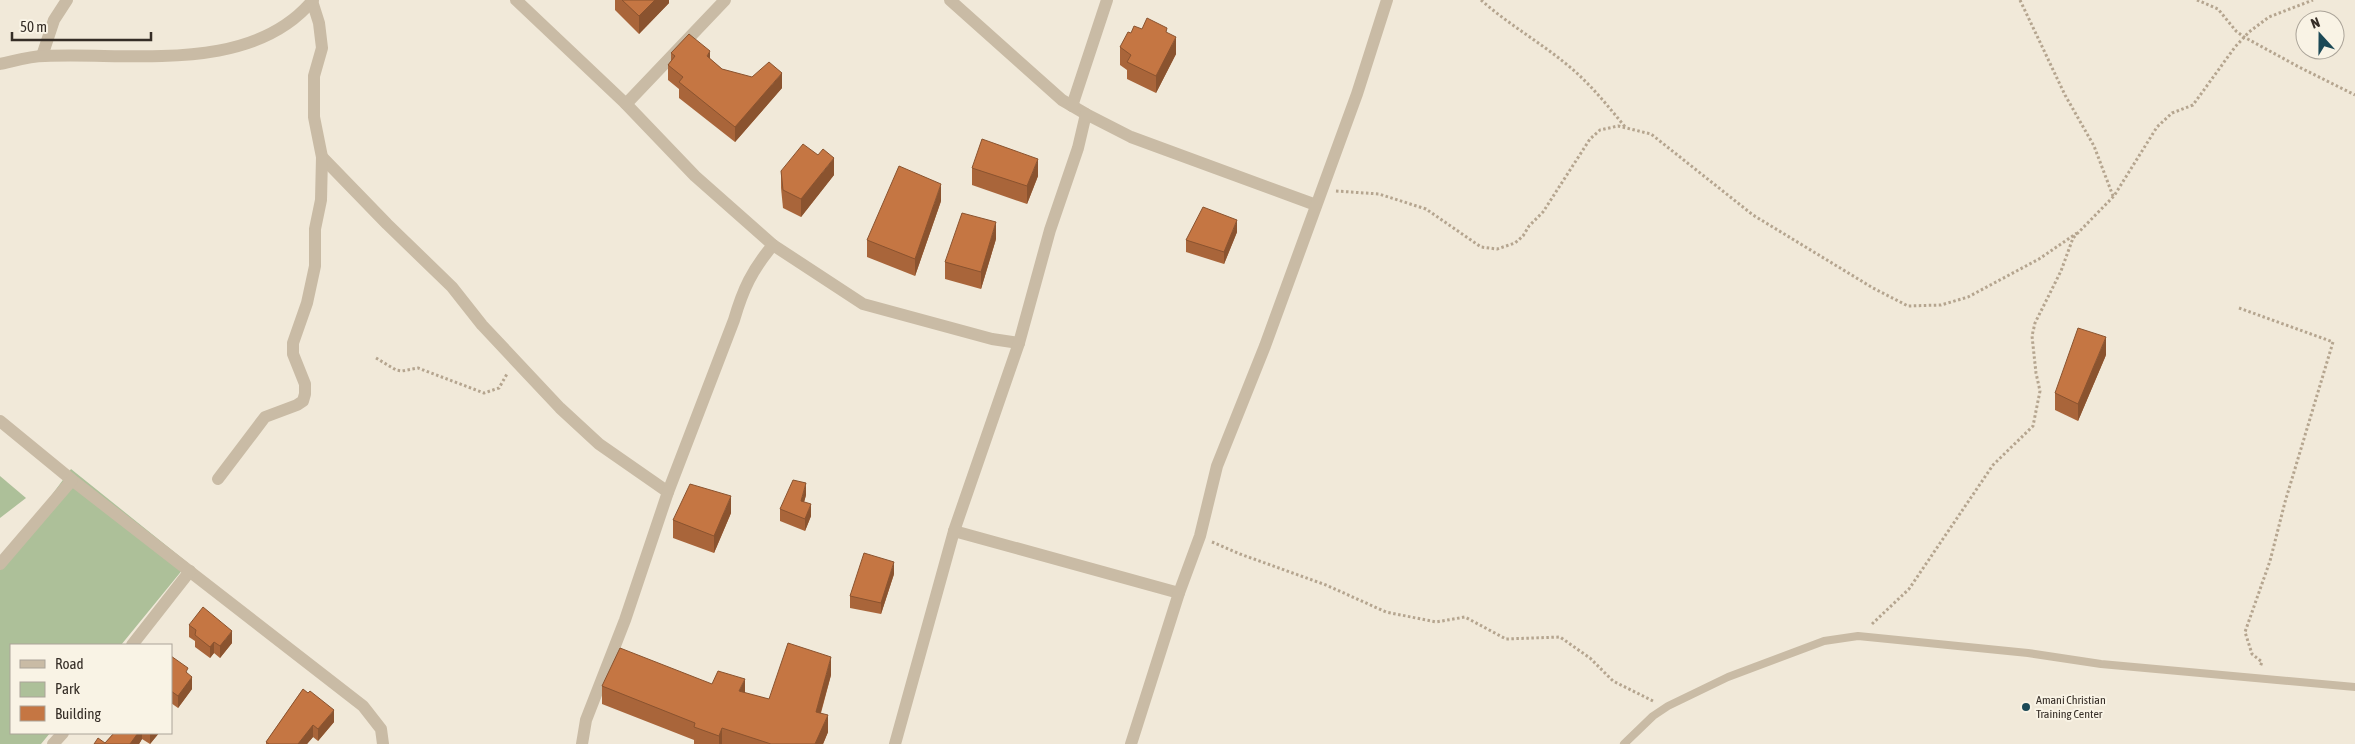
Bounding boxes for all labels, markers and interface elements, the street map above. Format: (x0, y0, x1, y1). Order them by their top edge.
scale bar (12, 10, 151, 42)
north arrow (2295, 10, 2345, 60)
text: N (2309, 14, 2322, 32)
text: 50 m (20, 18, 47, 35)
legend (10, 644, 172, 734)
text: Road (55, 655, 84, 672)
text: Park (55, 680, 80, 697)
place label: Amani Christian Training Center (2036, 693, 2106, 721)
marker: Amani Christian Training Center (2020, 701, 2032, 713)
text: Building (55, 705, 101, 722)

